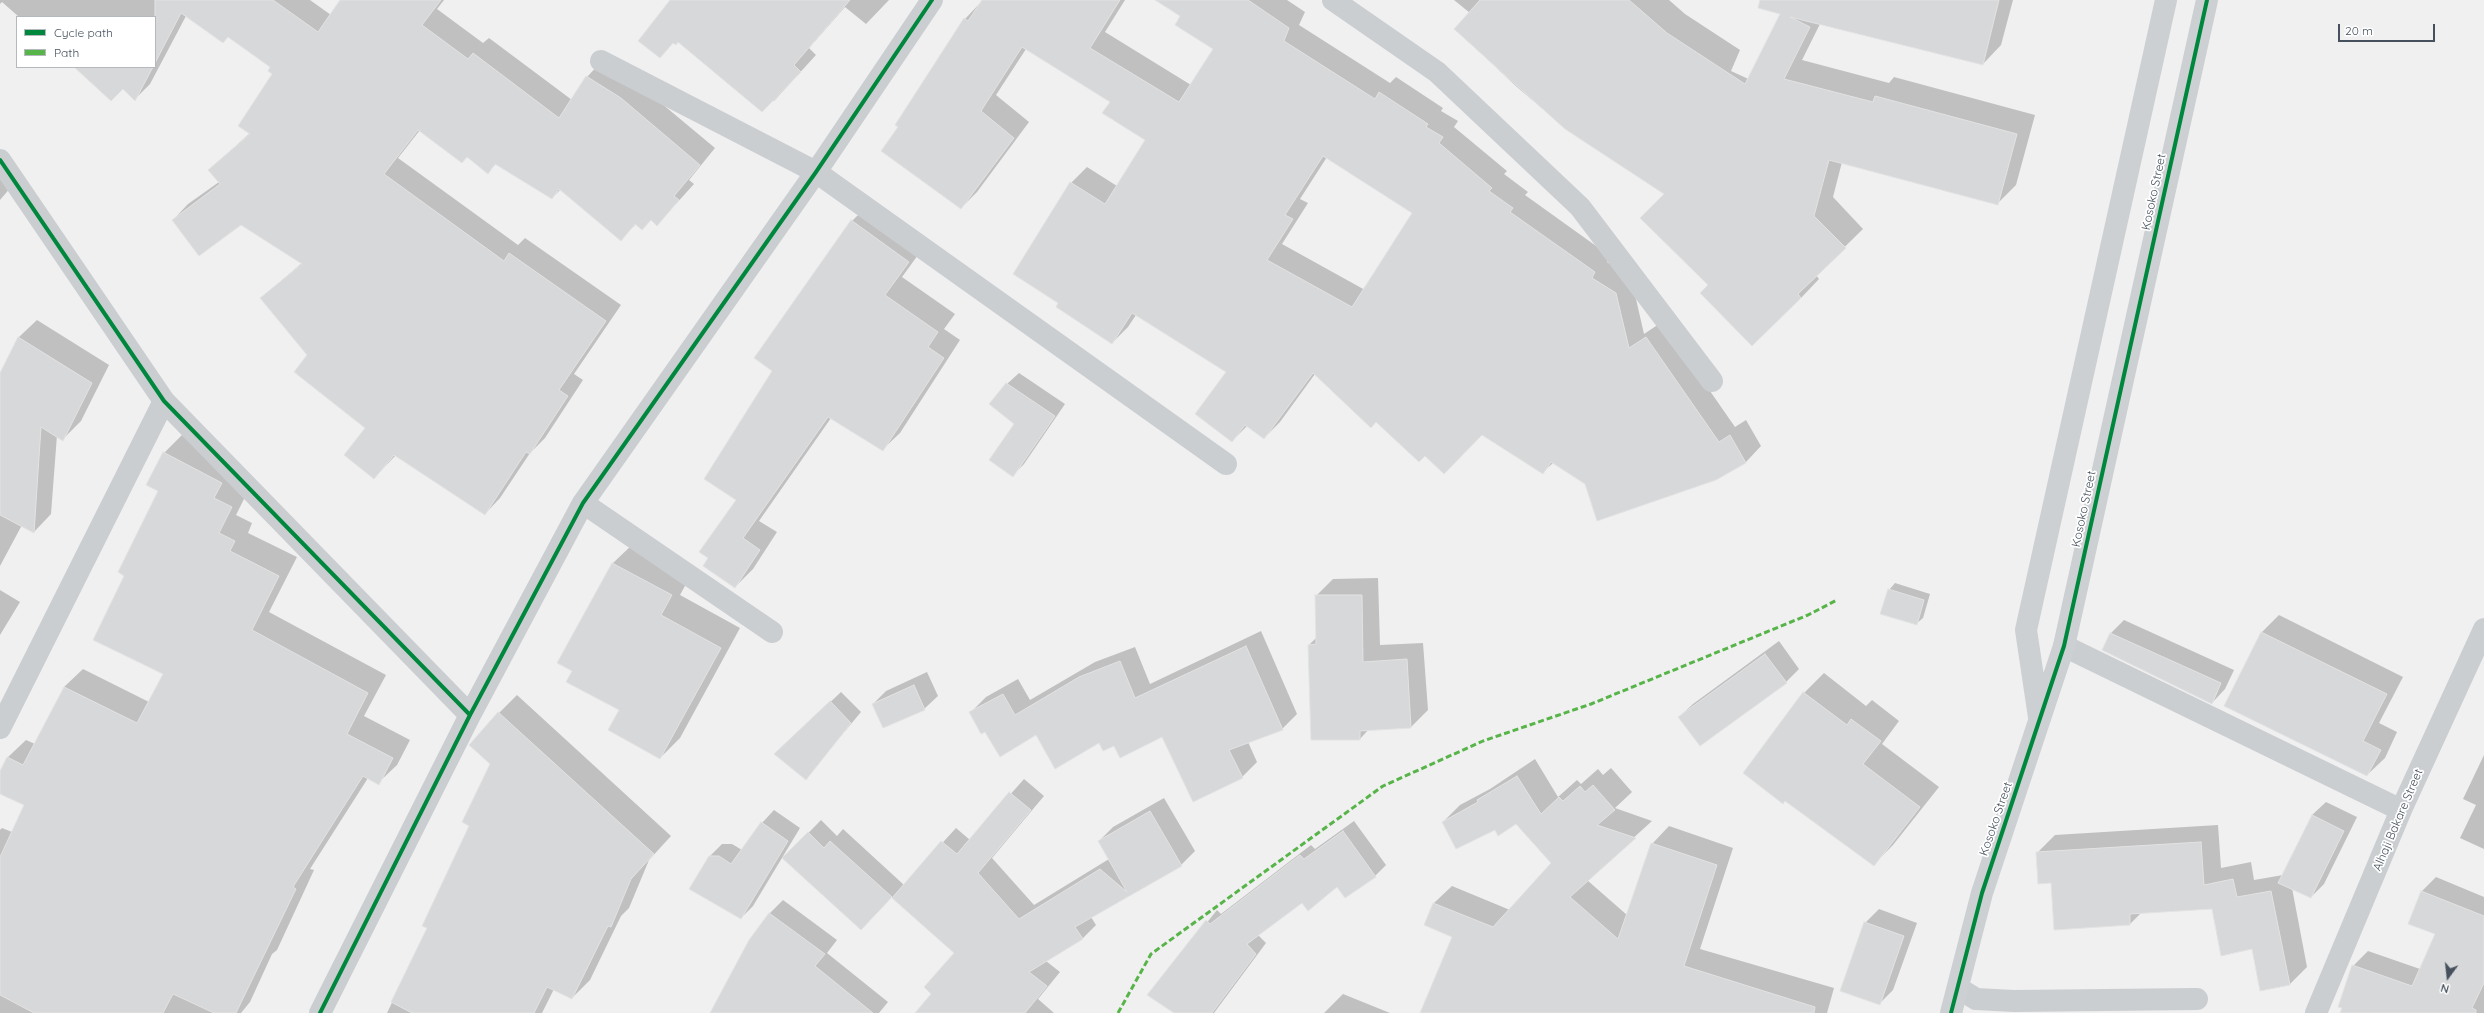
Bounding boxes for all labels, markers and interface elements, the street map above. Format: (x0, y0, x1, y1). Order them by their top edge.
legend (16, 16, 156, 68)
scale bar (2340, 16, 2437, 42)
text: 20 m (2345, 23, 2373, 38)
text: Cycle path (54, 25, 113, 40)
text: Path (54, 45, 79, 60)
street label: Kosoko Street (2139, 153, 2169, 231)
street label: Kosoko Street (2069, 470, 2099, 548)
street label: Alhaji Bakare Street (2370, 767, 2426, 873)
street label: Kosoko Street (1977, 780, 2015, 858)
north arrow (2428, 957, 2468, 997)
text: N (2439, 981, 2451, 996)

